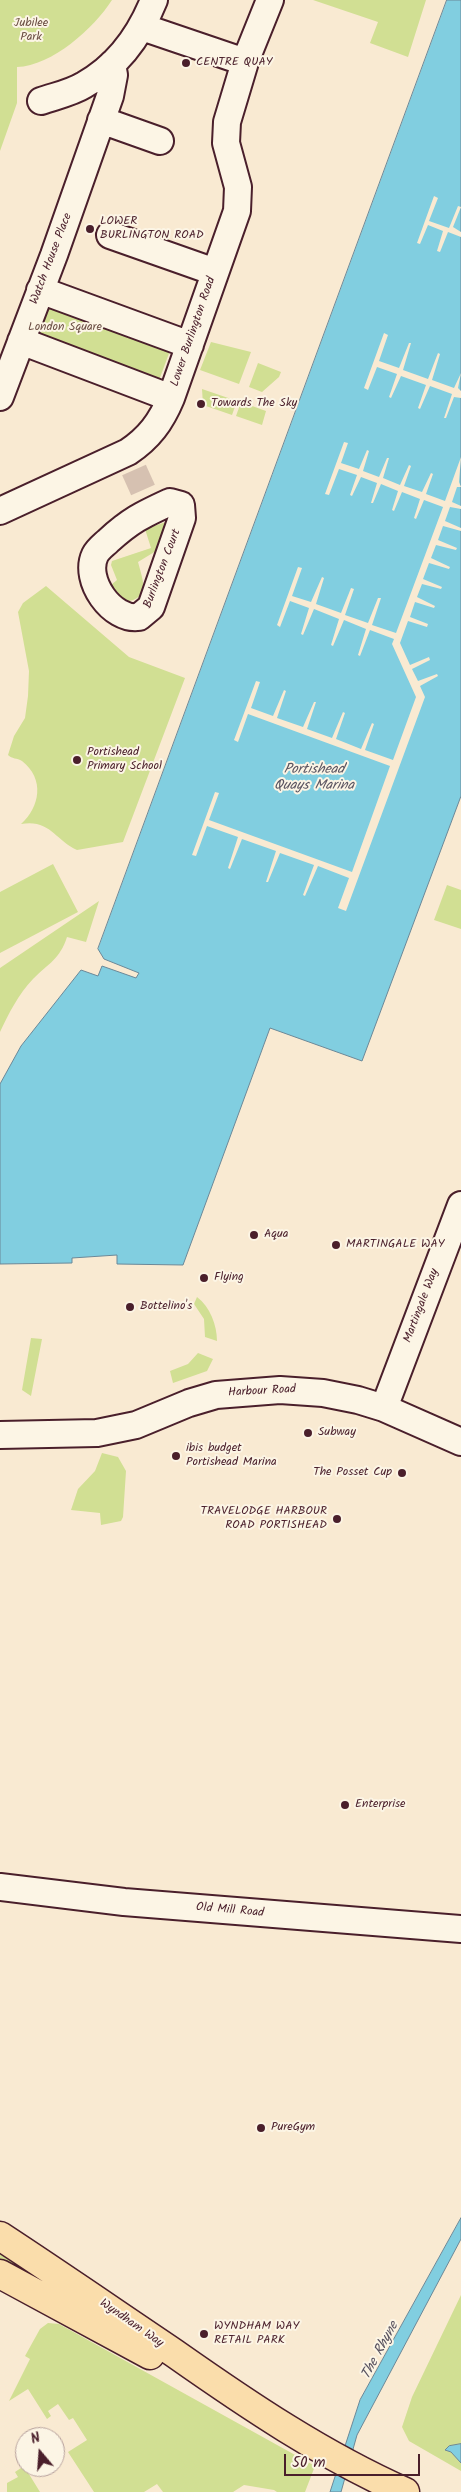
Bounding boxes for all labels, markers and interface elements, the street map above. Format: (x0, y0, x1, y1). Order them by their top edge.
park label: Jubilee Park (14, 17, 48, 45)
place label: CENTRE QUAY (196, 56, 273, 70)
marker: CENTRE QUAY (180, 57, 192, 69)
street label: Watch House Place (28, 211, 76, 307)
place label: LOWER BURLINGTON ROAD (100, 215, 204, 243)
marker: LOWER BURLINGTON ROAD (84, 223, 96, 235)
street label: Lower Burlington Road (168, 275, 220, 389)
park label: London Square (28, 321, 102, 335)
place label: Towards The Sky (211, 397, 297, 411)
marker: Towards The Sky (195, 398, 207, 410)
street label: Burlington Court (141, 527, 185, 611)
place label: Portishead Primary School (87, 746, 162, 774)
marker: Portishead Primary School (71, 754, 83, 766)
water label: Portishead Quays Marina (274, 763, 354, 796)
place label: Aqua (264, 1228, 288, 1242)
marker: Aqua (248, 1229, 260, 1241)
place label: MARTINGALE WAY (346, 1238, 445, 1252)
marker: MARTINGALE WAY (330, 1239, 342, 1251)
street label: Martingale Way (401, 1267, 443, 1345)
place label: Flying (214, 1271, 244, 1285)
marker: Flying (198, 1272, 210, 1284)
place label: Bottelino's (140, 1300, 192, 1314)
marker: Bottelino's (124, 1301, 136, 1313)
street label: Harbour Road (228, 1383, 296, 1401)
place label: Subway (318, 1426, 356, 1440)
marker: Subway (302, 1427, 314, 1439)
place label: ibis budget Portishead Marina (186, 1442, 277, 1470)
marker: ibis budget Portishead Marina (170, 1450, 182, 1462)
place label: The Posset Cup (313, 1466, 392, 1480)
marker: The Posset Cup (396, 1467, 408, 1479)
place label: TRAVELODGE HARBOUR ROAD PORTISHEAD (201, 1505, 327, 1533)
marker: TRAVELODGE HARBOUR ROAD PORTISHEAD (331, 1513, 343, 1525)
place label: Enterprise (355, 1798, 406, 1812)
marker: Enterprise (339, 1799, 351, 1811)
street label: Old Mill Road (195, 1901, 265, 1921)
place label: PureGym (271, 2121, 315, 2135)
marker: PureGym (255, 2122, 267, 2134)
street label: Wyndham Way (96, 2297, 166, 2351)
water label: The Rhyne (359, 2319, 403, 2383)
place label: WYNDHAM WAY RETAIL PARK (214, 2320, 299, 2348)
marker: WYNDHAM WAY RETAIL PARK (198, 2328, 210, 2340)
north arrow (15, 2427, 65, 2477)
text: N (28, 2427, 43, 2451)
scale bar (286, 2444, 422, 2476)
text: 50 m (292, 2451, 326, 2475)

